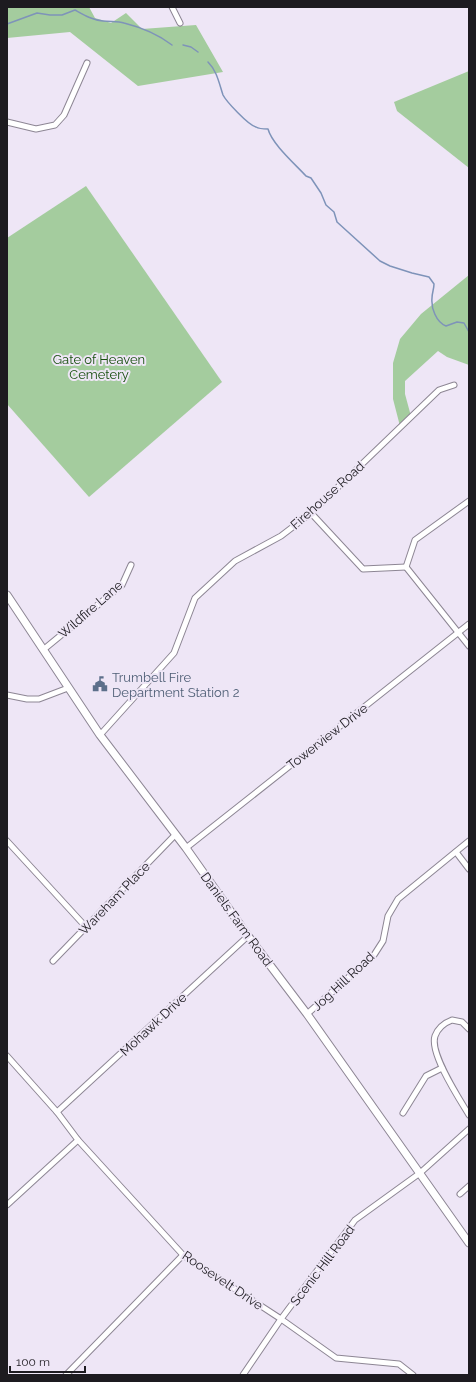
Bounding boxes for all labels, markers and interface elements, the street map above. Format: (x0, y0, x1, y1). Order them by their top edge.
park label: Gate of Heaven Cemetery (53, 352, 145, 382)
street label: Firehouse Road (287, 458, 367, 532)
street label: Wildfire Lane (55, 577, 126, 641)
place label: Trumbell Fire Department Station 2 (112, 670, 240, 700)
public building icon: Trumbell Fire Department Station 2 (91, 675, 109, 693)
street label: Towerview Drive (284, 700, 371, 773)
street label: Wareham Place (76, 859, 153, 938)
street label: Daniels Farm Road (197, 869, 276, 969)
street label: Jog Hill Road (309, 949, 377, 1014)
street label: Mohawk Drive (117, 990, 190, 1059)
street label: Scenic Hill Road (287, 1222, 358, 1309)
street label: Roosevelt Drive (180, 1248, 266, 1313)
scale bar (10, 1348, 85, 1374)
text: 100 m (16, 1355, 50, 1369)

